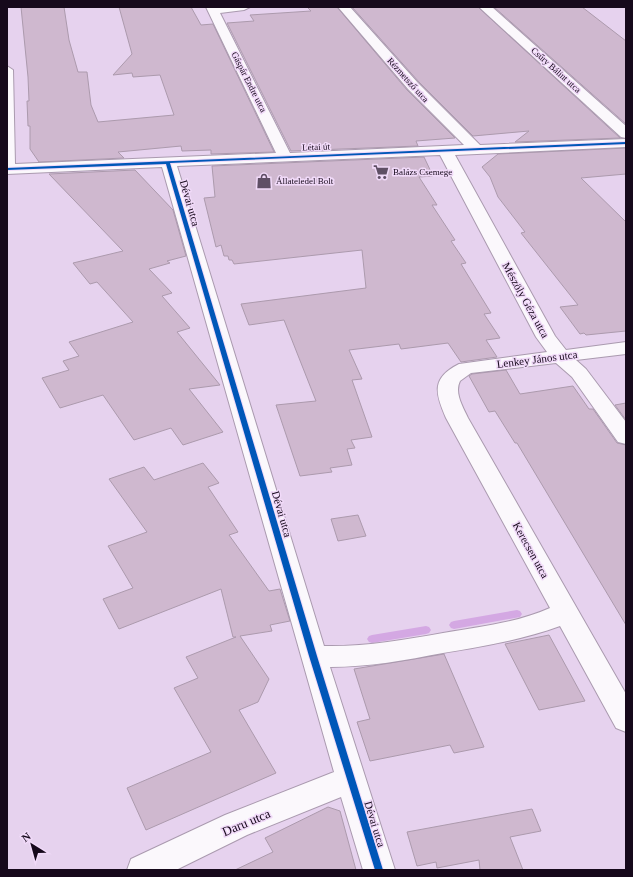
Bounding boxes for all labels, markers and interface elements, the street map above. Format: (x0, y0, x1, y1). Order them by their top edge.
street label: Csűry Bálint utca (529, 45, 583, 95)
street label: Gáspár Endre utca (229, 50, 269, 114)
street label: Rézmetsző utca (385, 56, 431, 104)
street label: Létai út (302, 142, 331, 152)
supermarket icon: Balázs Csemege (372, 163, 390, 181)
place label: Balázs Csemege (393, 167, 452, 177)
shop icon: Állateledel Bolt (255, 172, 273, 190)
place label: Állateledel Bolt (276, 176, 334, 186)
street label: Dévai utca (178, 179, 202, 228)
street label: Mészöly Géza utca (500, 260, 552, 340)
street label: Lenkey János utca (496, 348, 578, 370)
street label: Dévai utca (270, 490, 294, 539)
street label: Kerecsen utca (511, 520, 551, 580)
street label: Dévai utca (362, 800, 388, 848)
street label: Daru utca (220, 806, 273, 839)
north arrow (12, 825, 52, 865)
text: N (19, 830, 33, 844)

